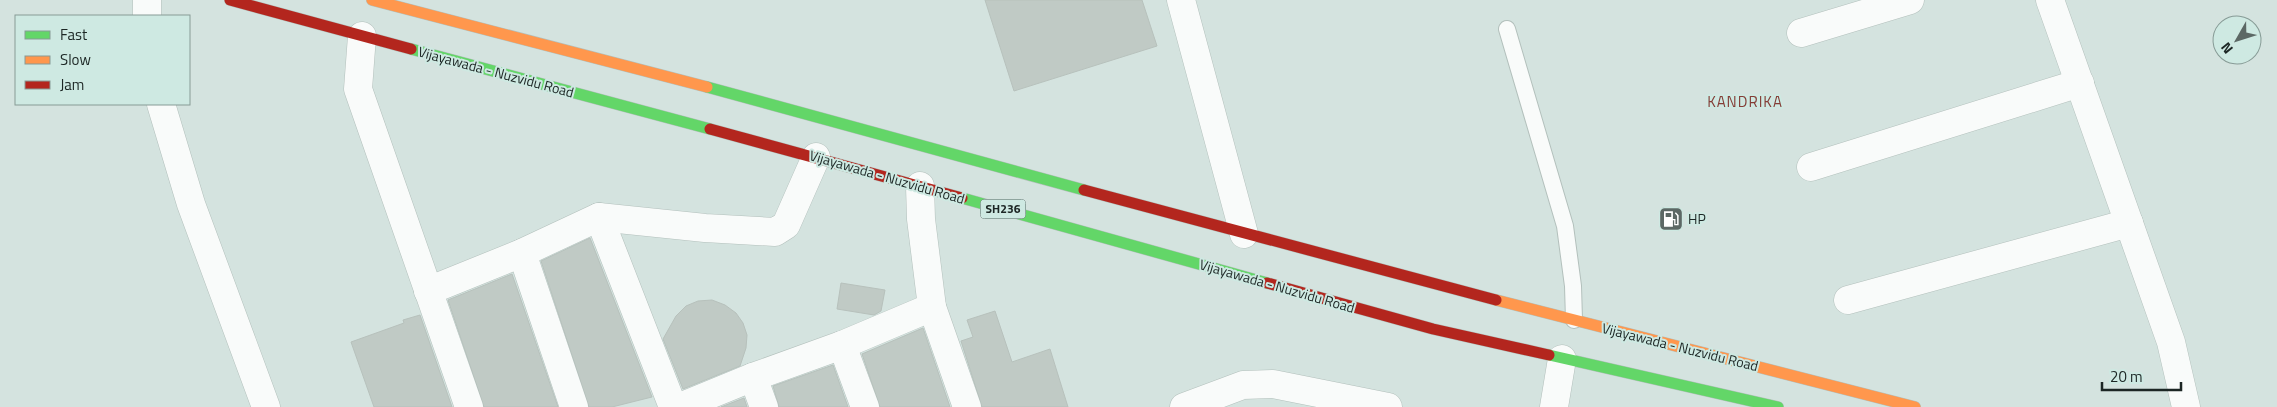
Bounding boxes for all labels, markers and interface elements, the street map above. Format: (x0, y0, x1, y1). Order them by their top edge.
legend (15, 15, 190, 105)
north arrow (2212, 15, 2262, 65)
text: Fast (60, 23, 88, 46)
text: N (2215, 38, 2238, 59)
street label: Vijayawada - Nuzvidu Road (416, 41, 576, 102)
text: Slow (60, 48, 91, 71)
text: Jam (60, 73, 84, 96)
district label: KANDRIKA (1707, 90, 1783, 113)
street label: Vijayawada - Nuzvidu Road (807, 144, 967, 209)
road number: SH236 (980, 200, 1026, 218)
fuel station icon: HP (1658, 206, 1684, 232)
place label: HP (1688, 208, 1706, 229)
street label: Vijayawada - Nuzvidu Road (1197, 253, 1357, 318)
street label: Vijayawada - Nuzvidu Road (1600, 317, 1761, 376)
scale bar (2102, 360, 2181, 392)
text: 20 m (2110, 365, 2143, 388)

